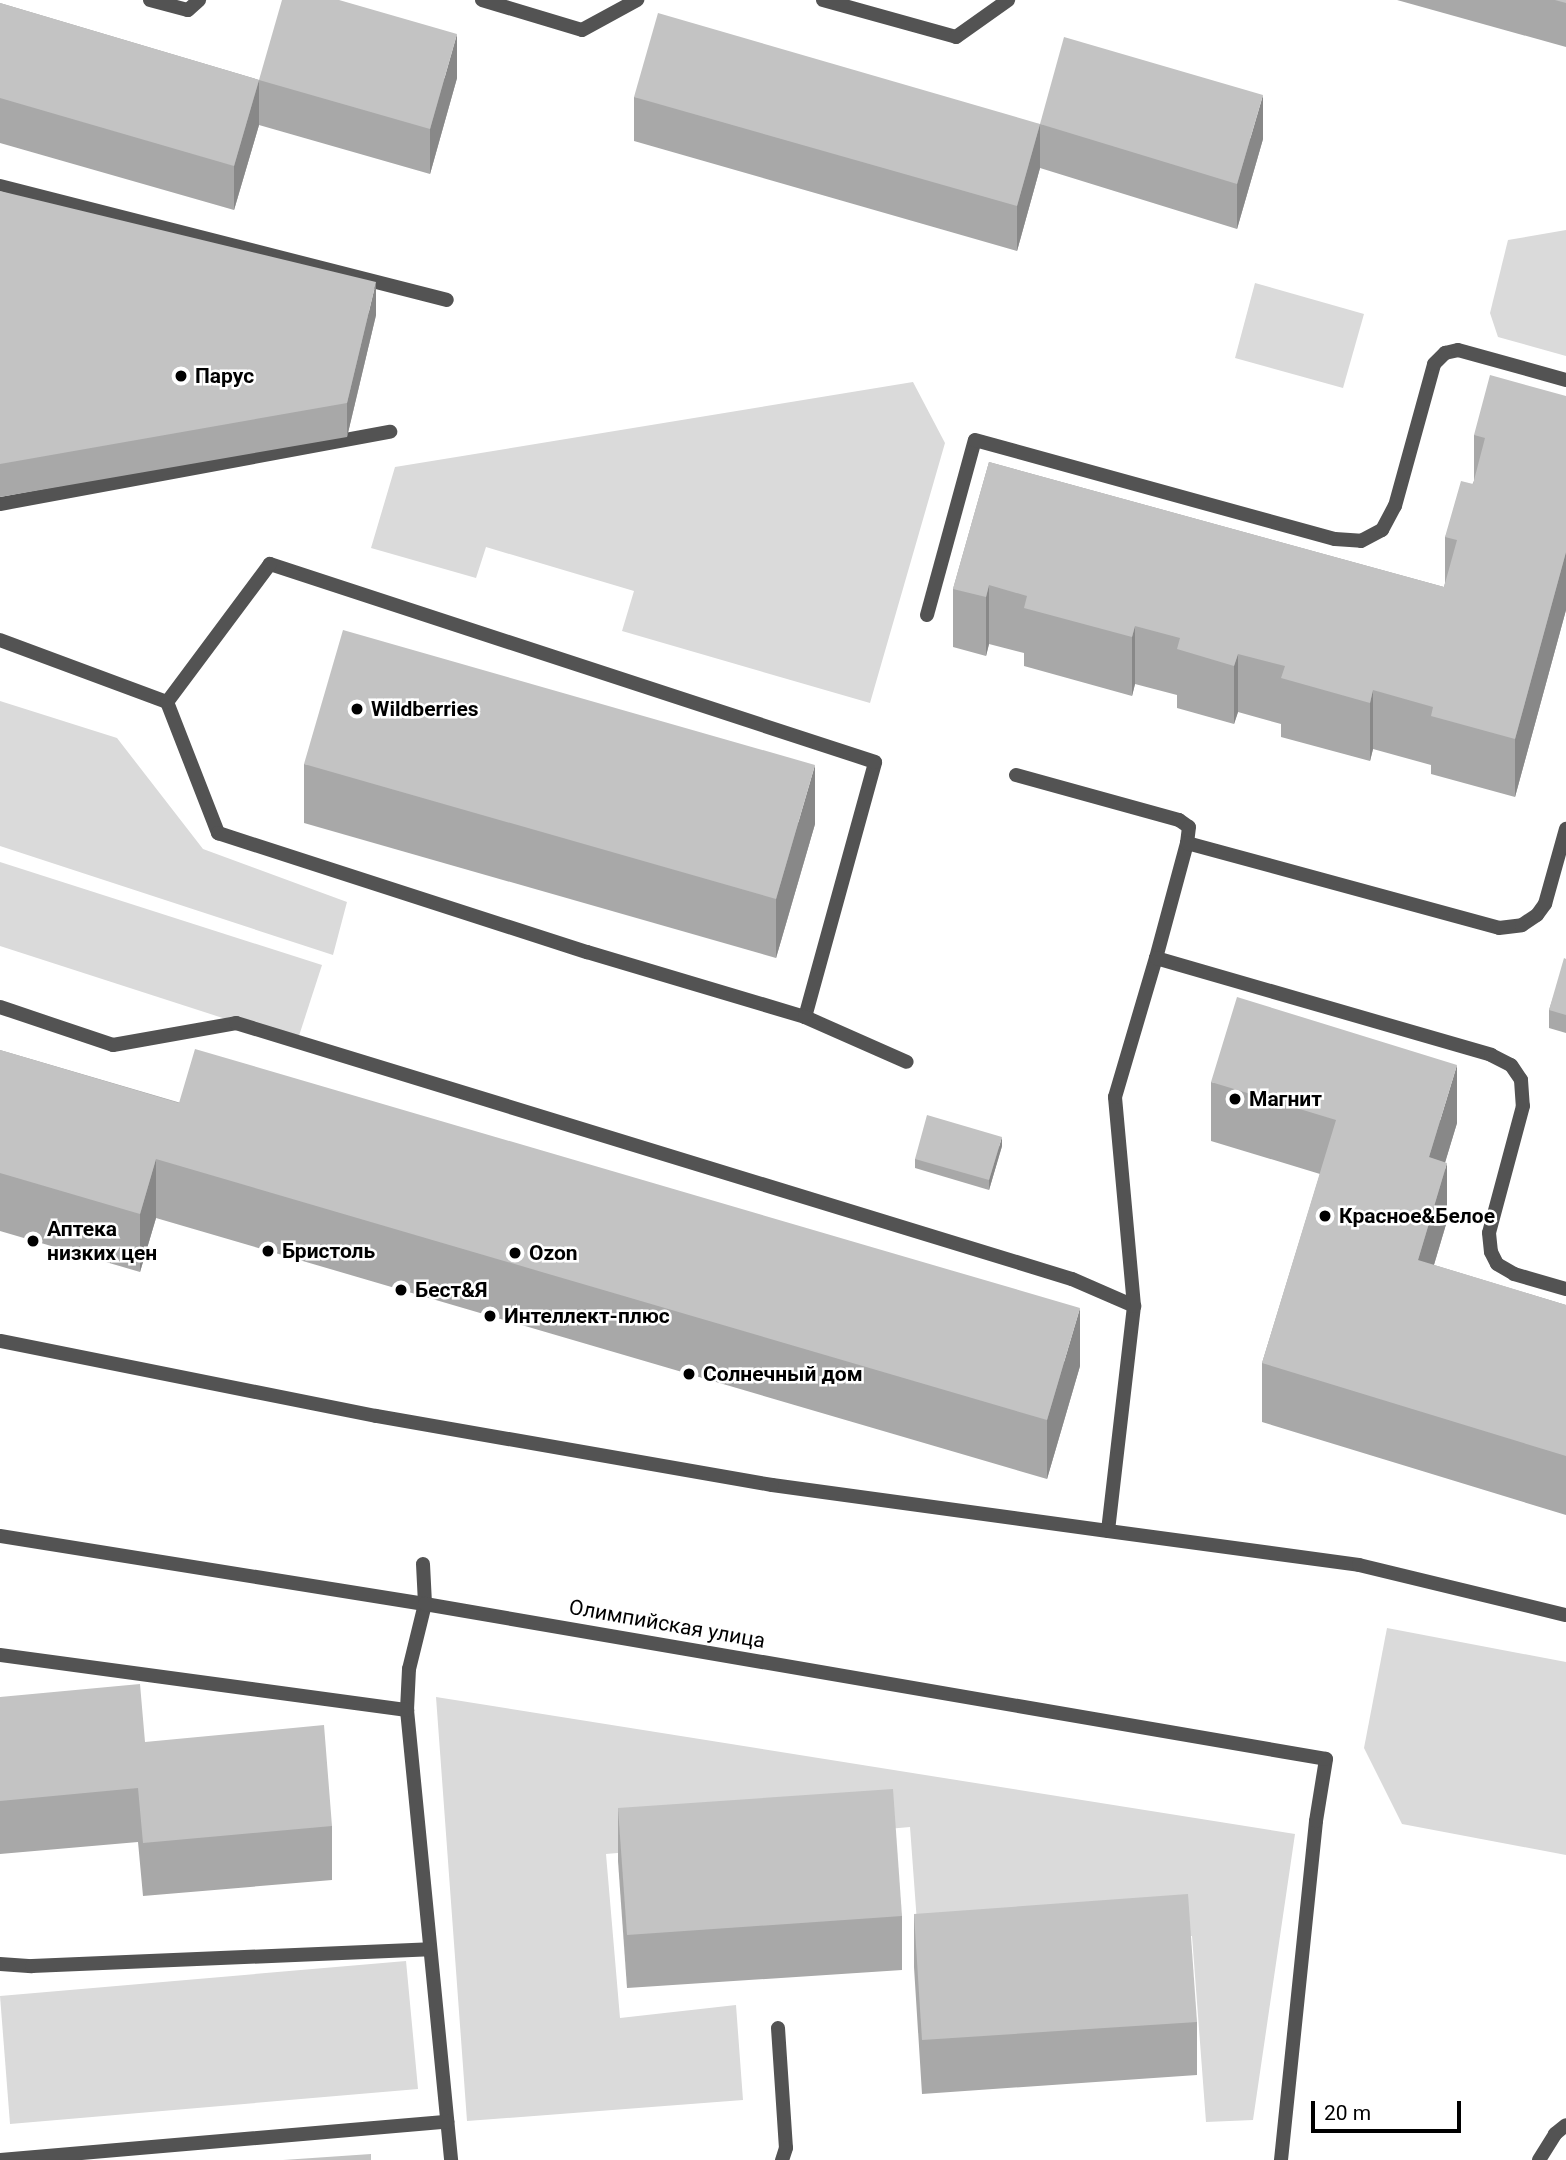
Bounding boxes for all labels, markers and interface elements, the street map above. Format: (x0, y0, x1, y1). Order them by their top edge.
place label: Парус (195, 363, 254, 389)
marker: Парус (173, 368, 189, 384)
place label: Wildberries (371, 696, 479, 722)
marker: Wildberries (349, 701, 365, 717)
place label: Магнит (1249, 1086, 1322, 1112)
marker: Магнит (1227, 1091, 1243, 1107)
place label: Красное&Белое (1339, 1203, 1495, 1229)
marker: Красное&Белое (1317, 1208, 1333, 1224)
place label: Аптека низких цен (47, 1216, 157, 1266)
marker: Аптека низких цен (25, 1233, 41, 1249)
place label: Бристоль (282, 1238, 375, 1264)
place label: Ozon (529, 1240, 578, 1266)
marker: Бристоль (260, 1243, 276, 1259)
marker: Ozon (507, 1245, 523, 1261)
place label: Бест&Я (415, 1277, 487, 1303)
marker: Бест&Я (393, 1282, 409, 1298)
place label: Интеллект-плюс (504, 1303, 670, 1329)
marker: Интеллект-плюс (482, 1308, 498, 1324)
place label: Солнечный дом (703, 1361, 863, 1387)
marker: Солнечный дом (681, 1366, 697, 1382)
street label: Олимпийская улица (567, 1594, 767, 1654)
scale bar (1314, 2086, 1464, 2130)
text: 20 m (1324, 2101, 1371, 2125)

